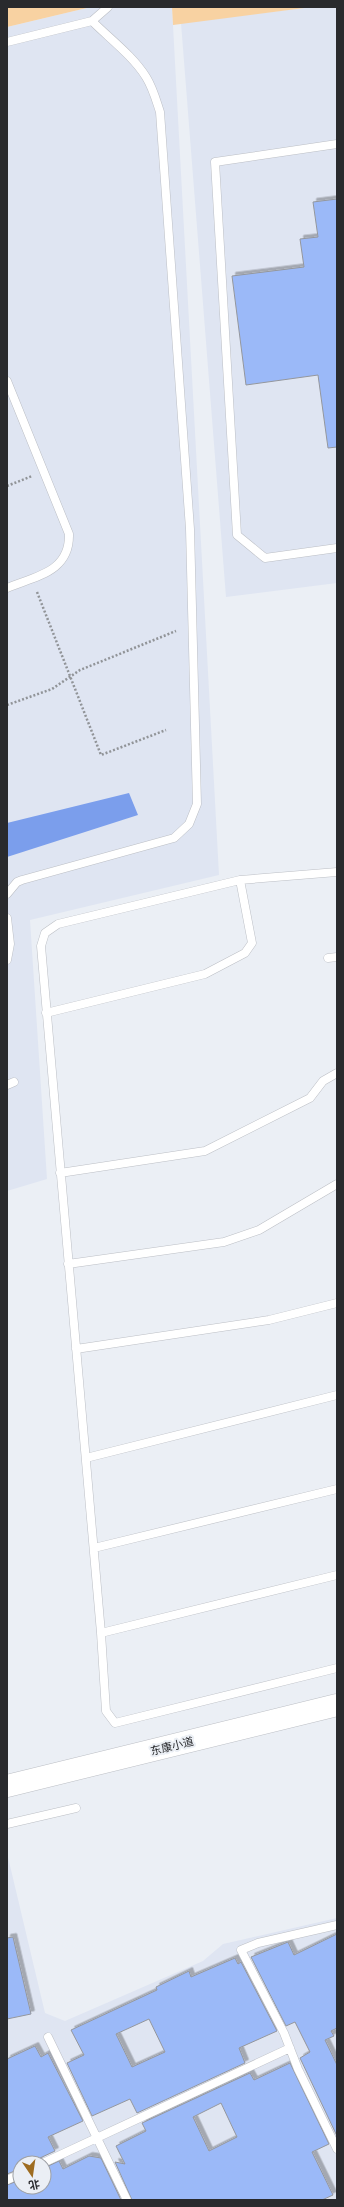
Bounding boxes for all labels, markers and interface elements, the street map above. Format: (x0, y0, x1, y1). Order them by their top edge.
street label: 东康小道 (149, 1734, 195, 1757)
north arrow (12, 2155, 52, 2195)
text: 北 (28, 2178, 41, 2193)

